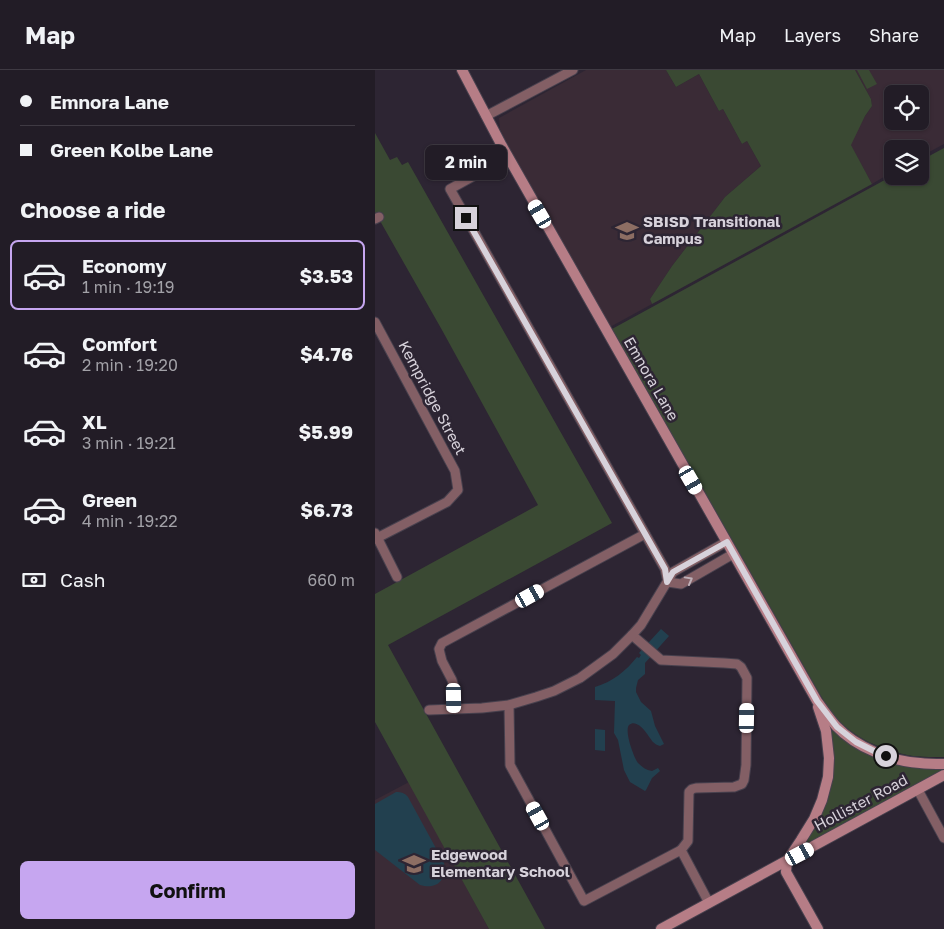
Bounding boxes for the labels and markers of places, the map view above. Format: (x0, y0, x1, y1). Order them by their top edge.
place label: SBISD Transitional Campus (643, 212, 780, 247)
school or university icon: SBISD Transitional Campus (614, 218, 640, 244)
place label: Edgewood Elementary School (431, 845, 570, 880)
school or university icon: Edgewood Elementary School (401, 851, 427, 877)

